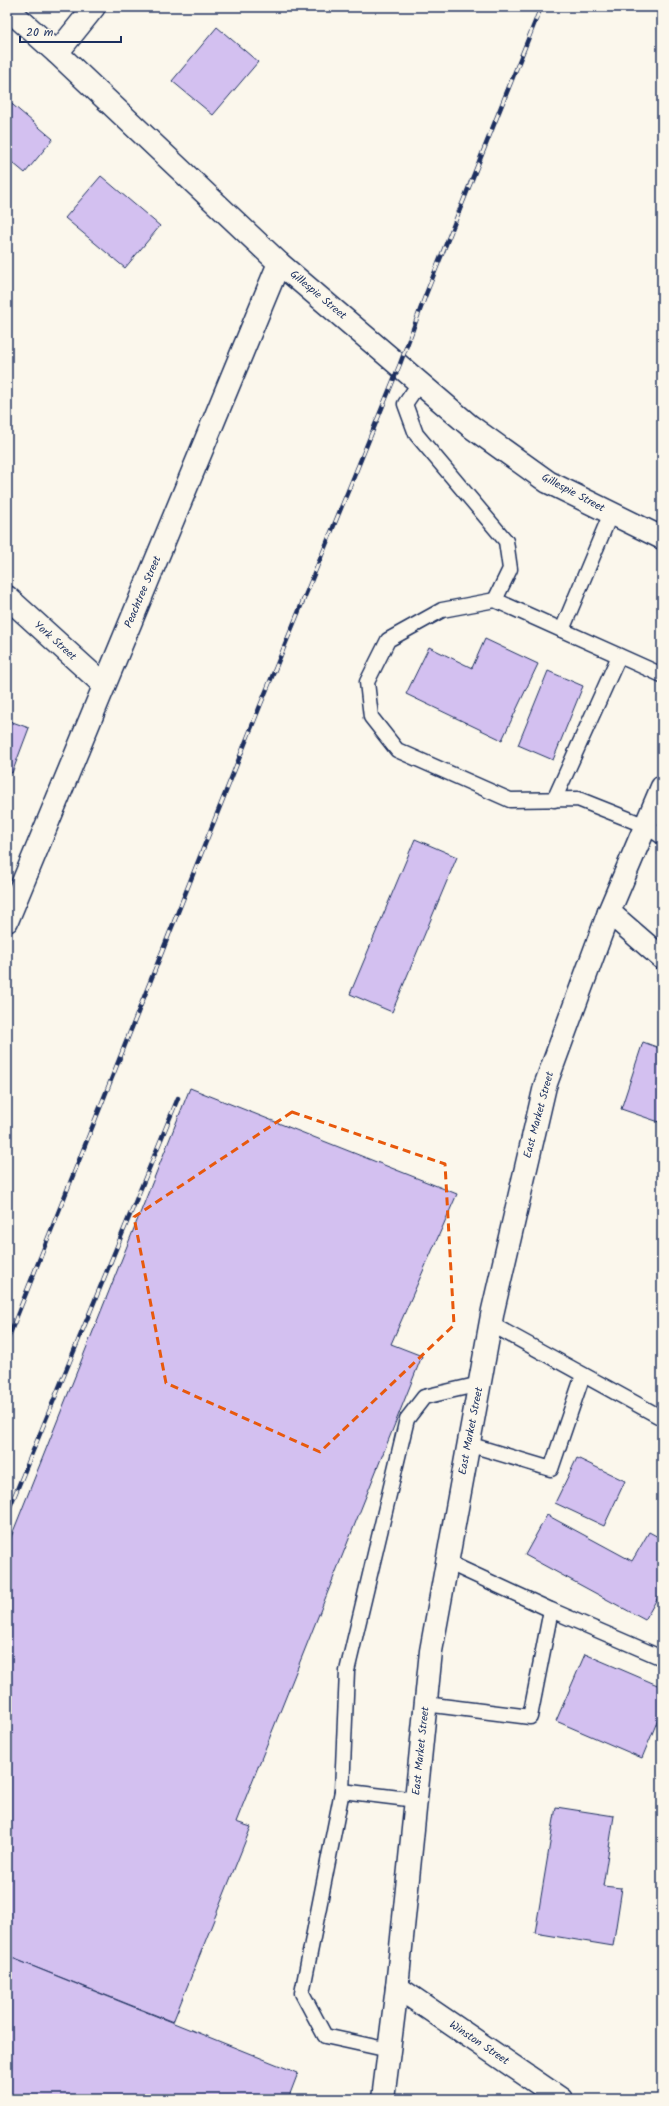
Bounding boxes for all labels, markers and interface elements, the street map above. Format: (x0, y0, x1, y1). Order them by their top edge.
scale bar (20, 18, 121, 44)
text: 20 m (26, 23, 54, 42)
street label: Gillespie Street (286, 266, 351, 325)
street label: Gillespie Street (538, 469, 609, 518)
street label: Peachtree Street (120, 552, 167, 631)
street label: York Street (29, 617, 81, 666)
street label: East Market Street (519, 1069, 559, 1160)
street label: East Market Street (454, 1385, 488, 1476)
street label: East Market Street (407, 1705, 435, 1796)
street label: Winston Street (445, 2016, 513, 2070)

